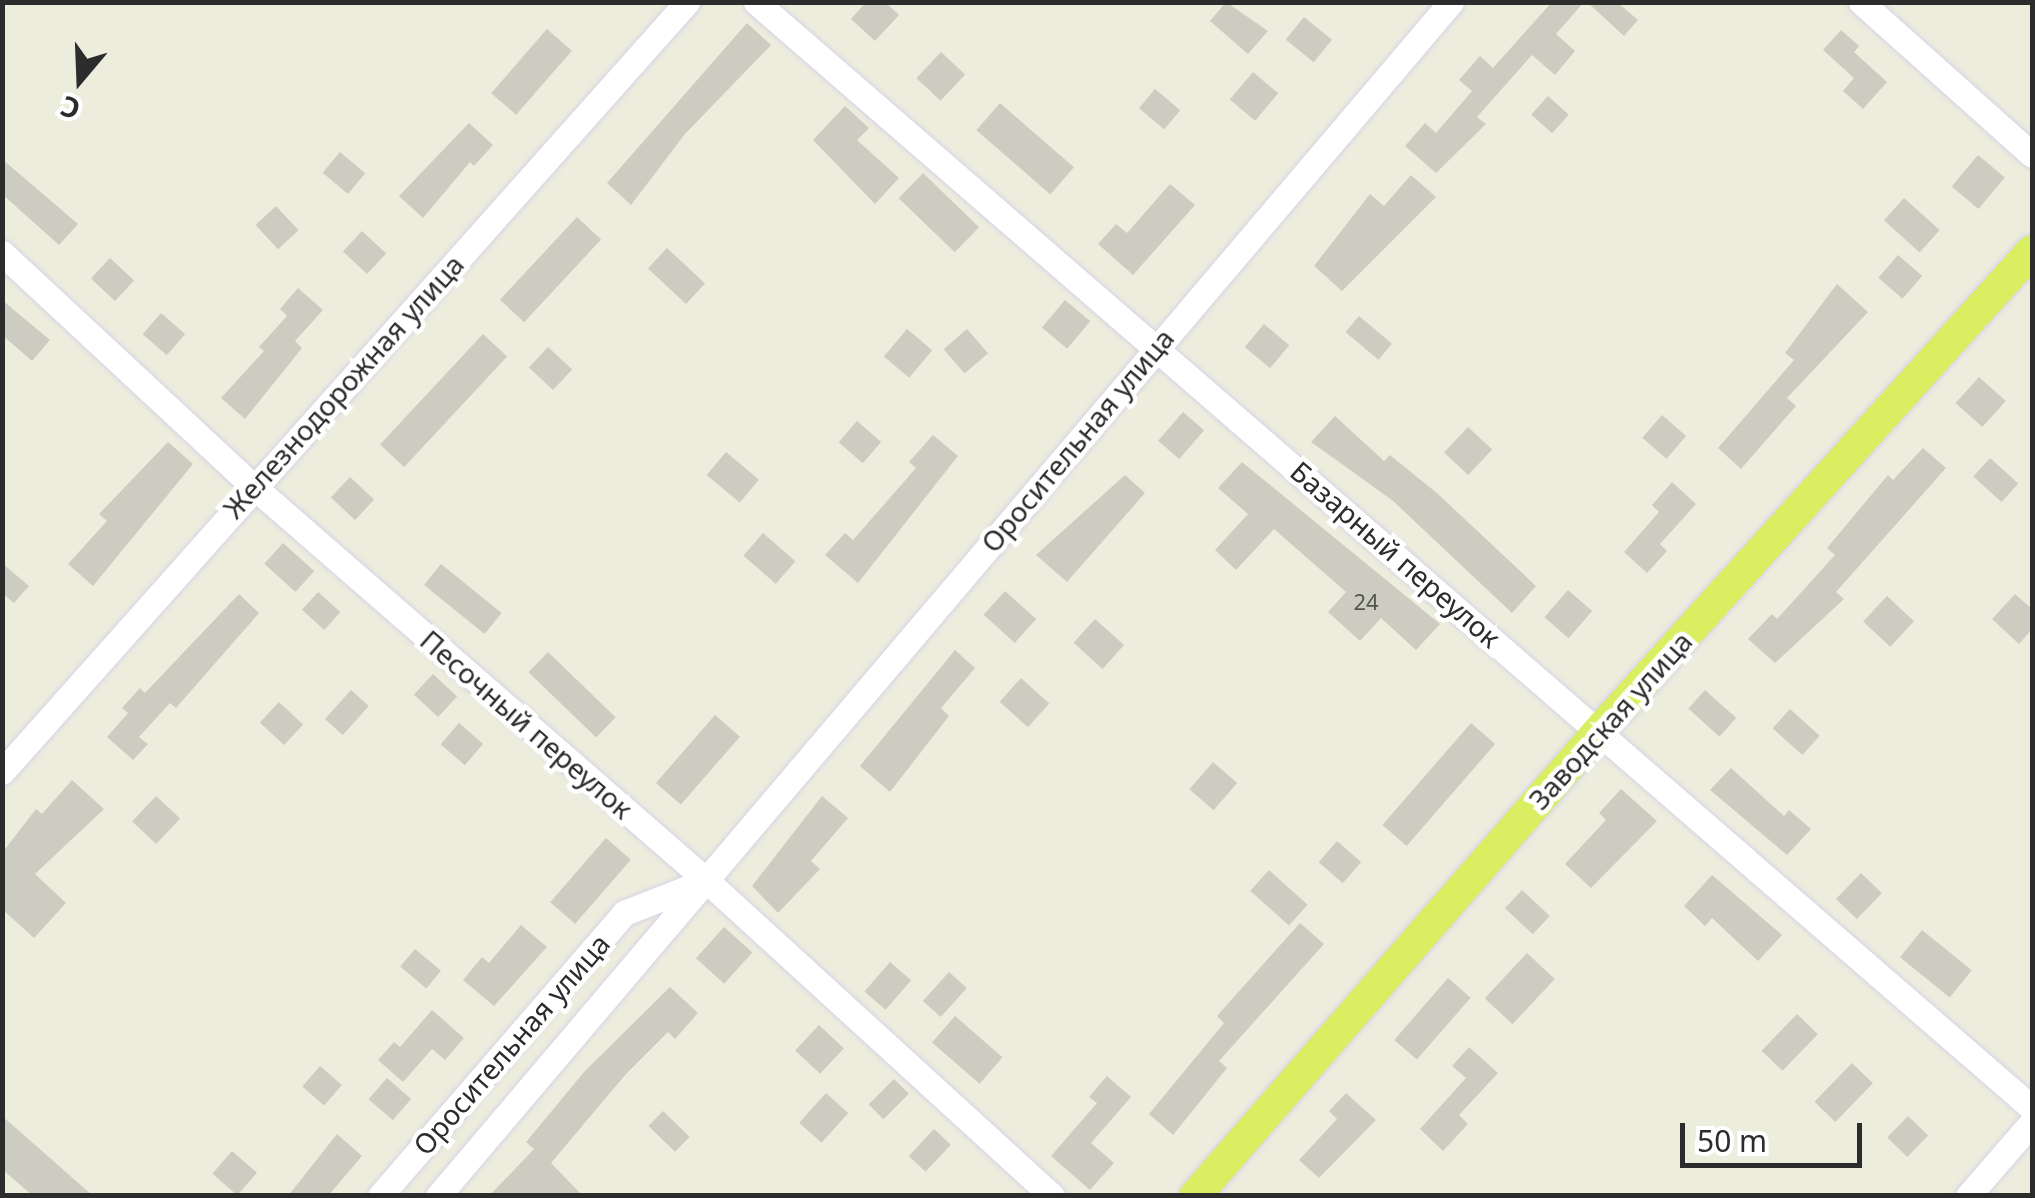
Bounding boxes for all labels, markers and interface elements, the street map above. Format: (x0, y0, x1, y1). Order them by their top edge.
north arrow (30, 30, 130, 130)
text: С (56, 87, 85, 129)
street label: Железнодорожная улица (216, 247, 470, 525)
street label: Оросительная улица (974, 321, 1180, 559)
street label: Базарный переулок (1284, 454, 1508, 654)
house number: 24 (1353, 589, 1379, 615)
street label: Песочный переулок (414, 623, 640, 825)
street label: Заводская улица (1521, 624, 1699, 816)
street label: Оросительная улица (406, 927, 616, 1161)
scale bar (1685, 1103, 1868, 1165)
text: 50 m (1697, 1120, 1767, 1161)

